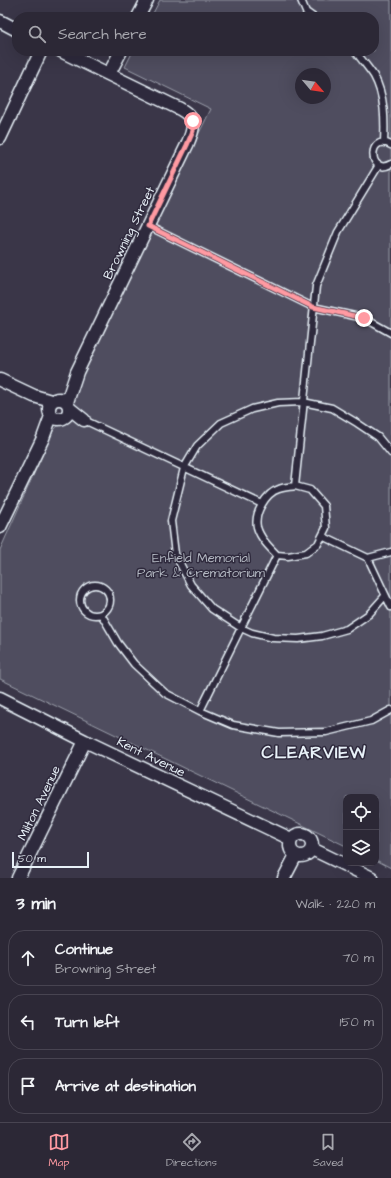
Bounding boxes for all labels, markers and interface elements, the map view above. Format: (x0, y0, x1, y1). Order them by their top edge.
search box (12, 12, 379, 56)
icon: search (26, 23, 48, 45)
text: Search here (58, 24, 147, 45)
north arrow (295, 68, 331, 104)
route start (184, 112, 202, 130)
street label: Browning Street (99, 183, 160, 283)
route end (355, 309, 373, 327)
park label: Enfield Memorial Park & Crematorium (137, 549, 266, 582)
street label: Kent Avenue (114, 733, 188, 781)
district label: CLEARVIEW (261, 741, 367, 765)
street label: Milton Avenue (13, 763, 65, 843)
map controls (343, 794, 379, 866)
button: locate (343, 794, 379, 830)
button: layers (343, 830, 379, 866)
scale bar (12, 850, 89, 869)
text: 50 m (18, 851, 46, 866)
text: 3 min (16, 892, 56, 916)
text: Walk · 220 m (295, 895, 375, 913)
text: Continue (55, 939, 113, 960)
icon: ahead (17, 947, 39, 969)
text: 70 m (342, 949, 374, 967)
text: Browning Street (55, 960, 156, 978)
icon: left (17, 1011, 39, 1033)
text: Turn left (55, 1012, 119, 1033)
text: 150 m (340, 1013, 374, 1031)
icon: arrive (17, 1075, 39, 1097)
text: Arrive at destination (55, 1076, 196, 1097)
tab: Map (48, 1131, 70, 1170)
tab: Directions (166, 1131, 217, 1170)
tab: Saved (313, 1131, 343, 1170)

